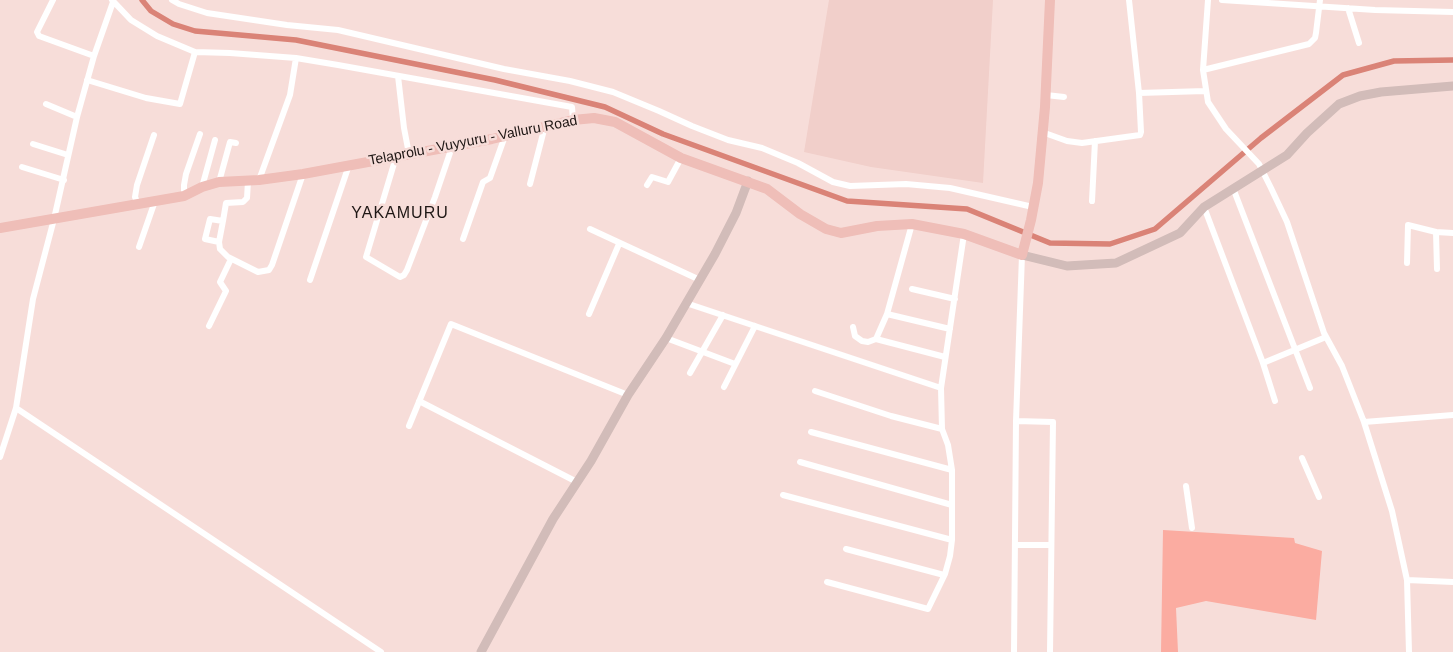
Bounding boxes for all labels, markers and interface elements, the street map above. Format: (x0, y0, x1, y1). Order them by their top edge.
street label: Telaprolu - Vuyyuru - Valluru Road (367, 112, 579, 170)
district label: YAKAMURU (350, 204, 450, 224)

